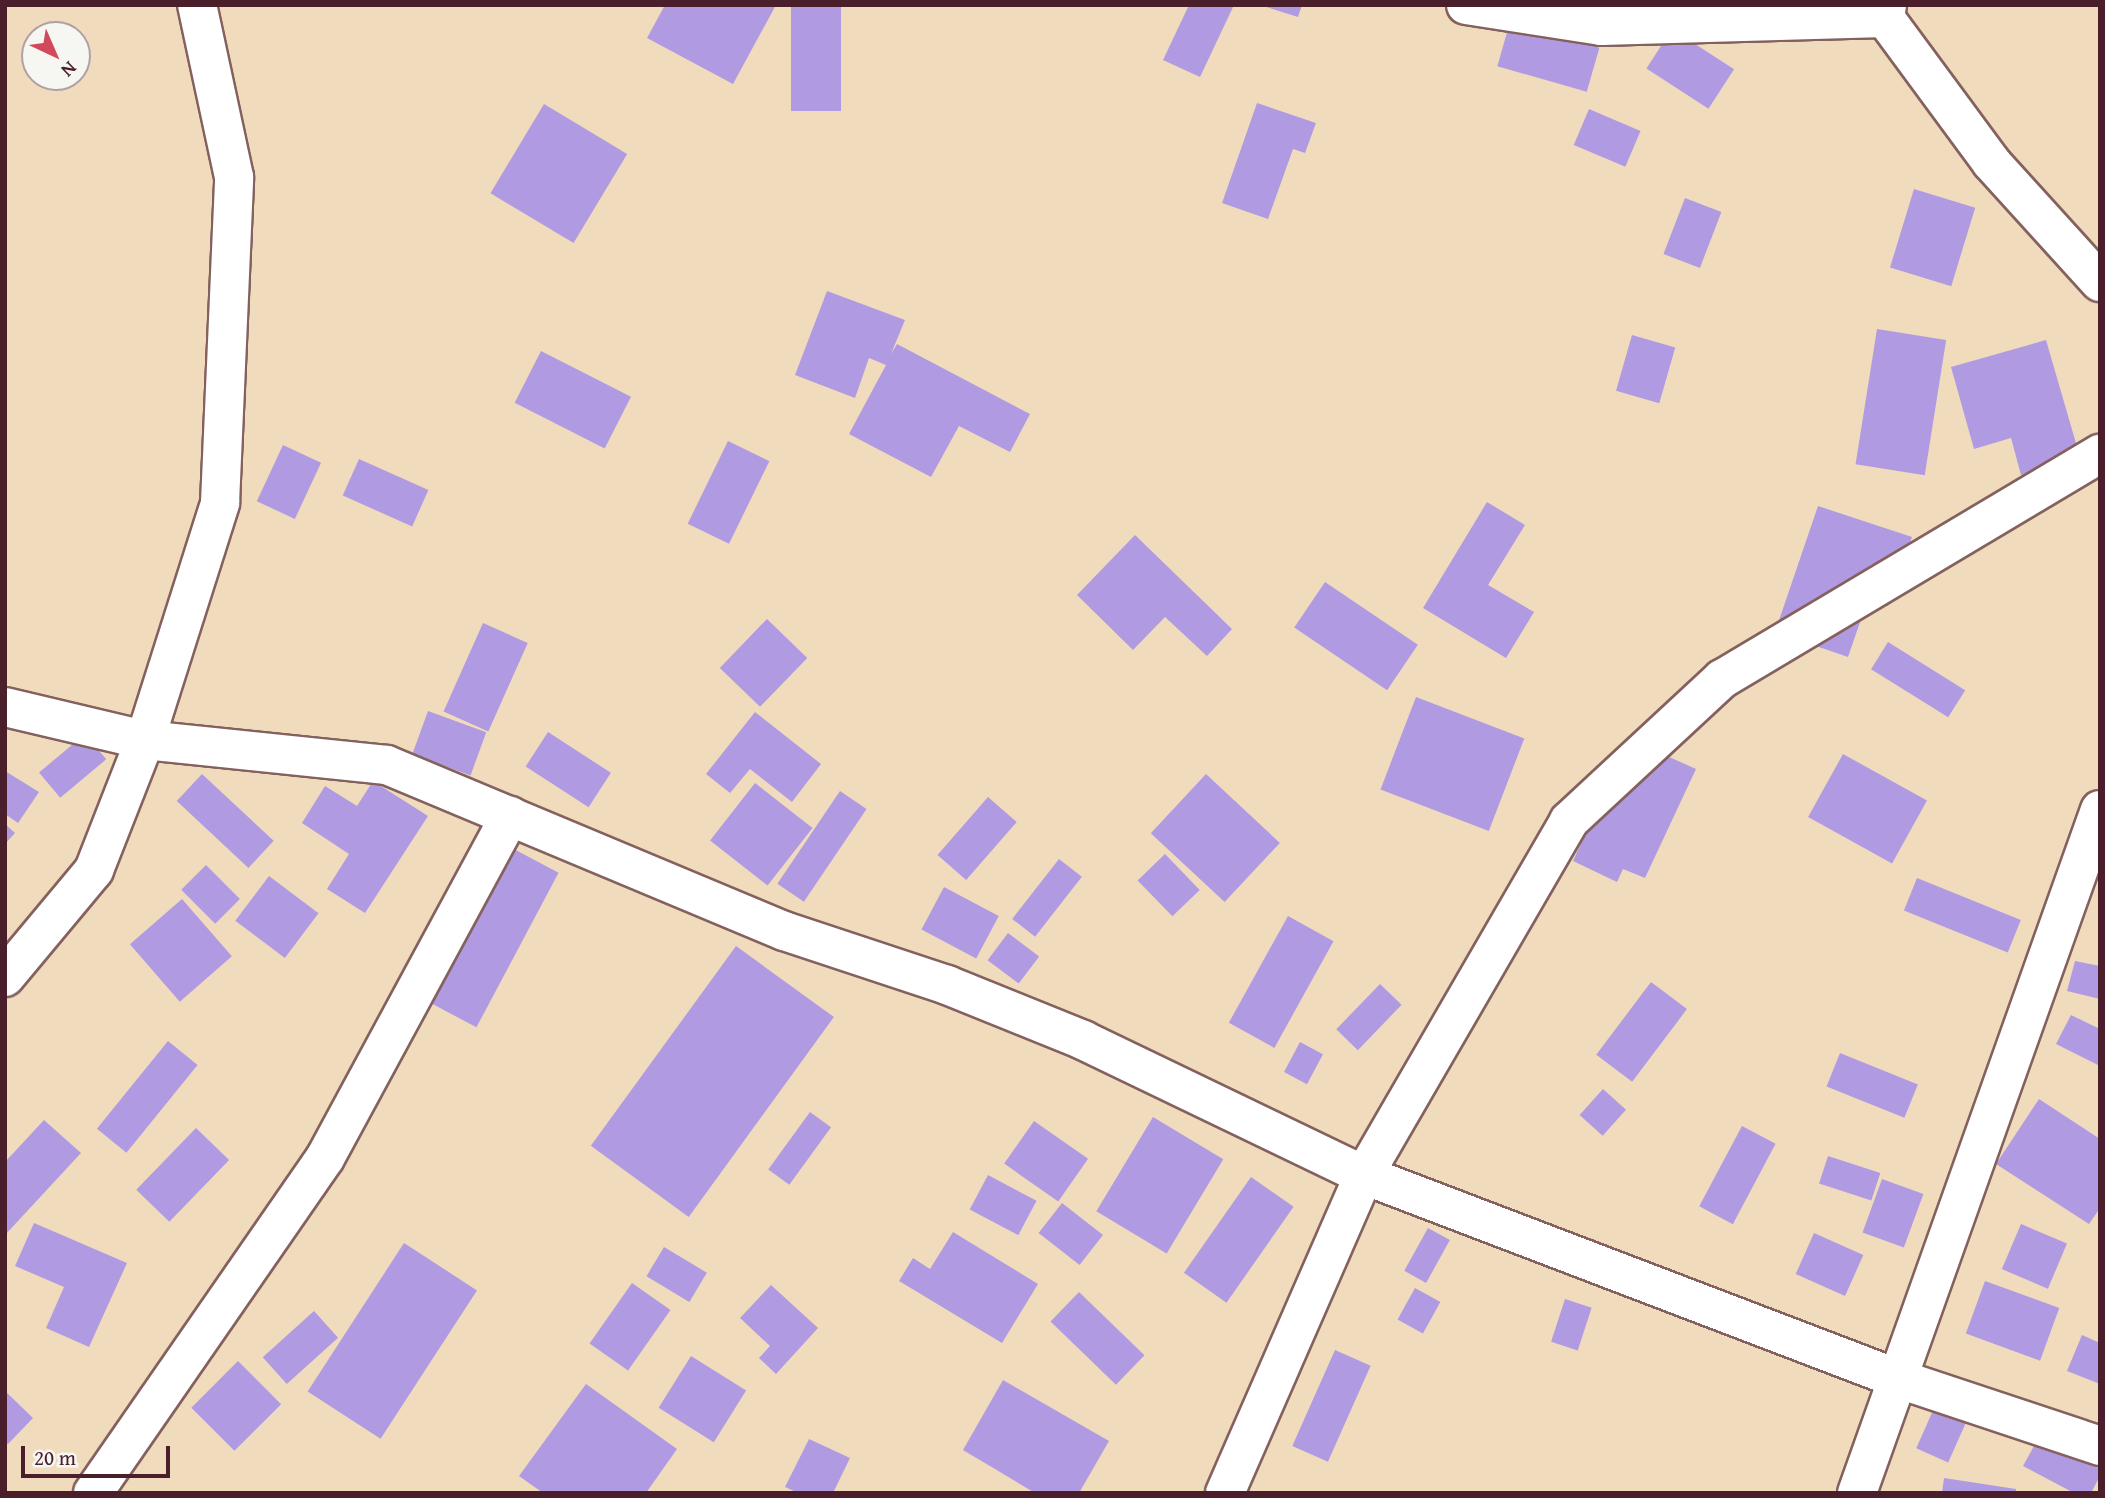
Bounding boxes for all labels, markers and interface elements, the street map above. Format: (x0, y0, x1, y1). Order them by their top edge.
north arrow (21, 21, 91, 91)
text: N (55, 55, 83, 84)
scale bar (24, 1432, 173, 1476)
text: 20 m (34, 1442, 76, 1473)

